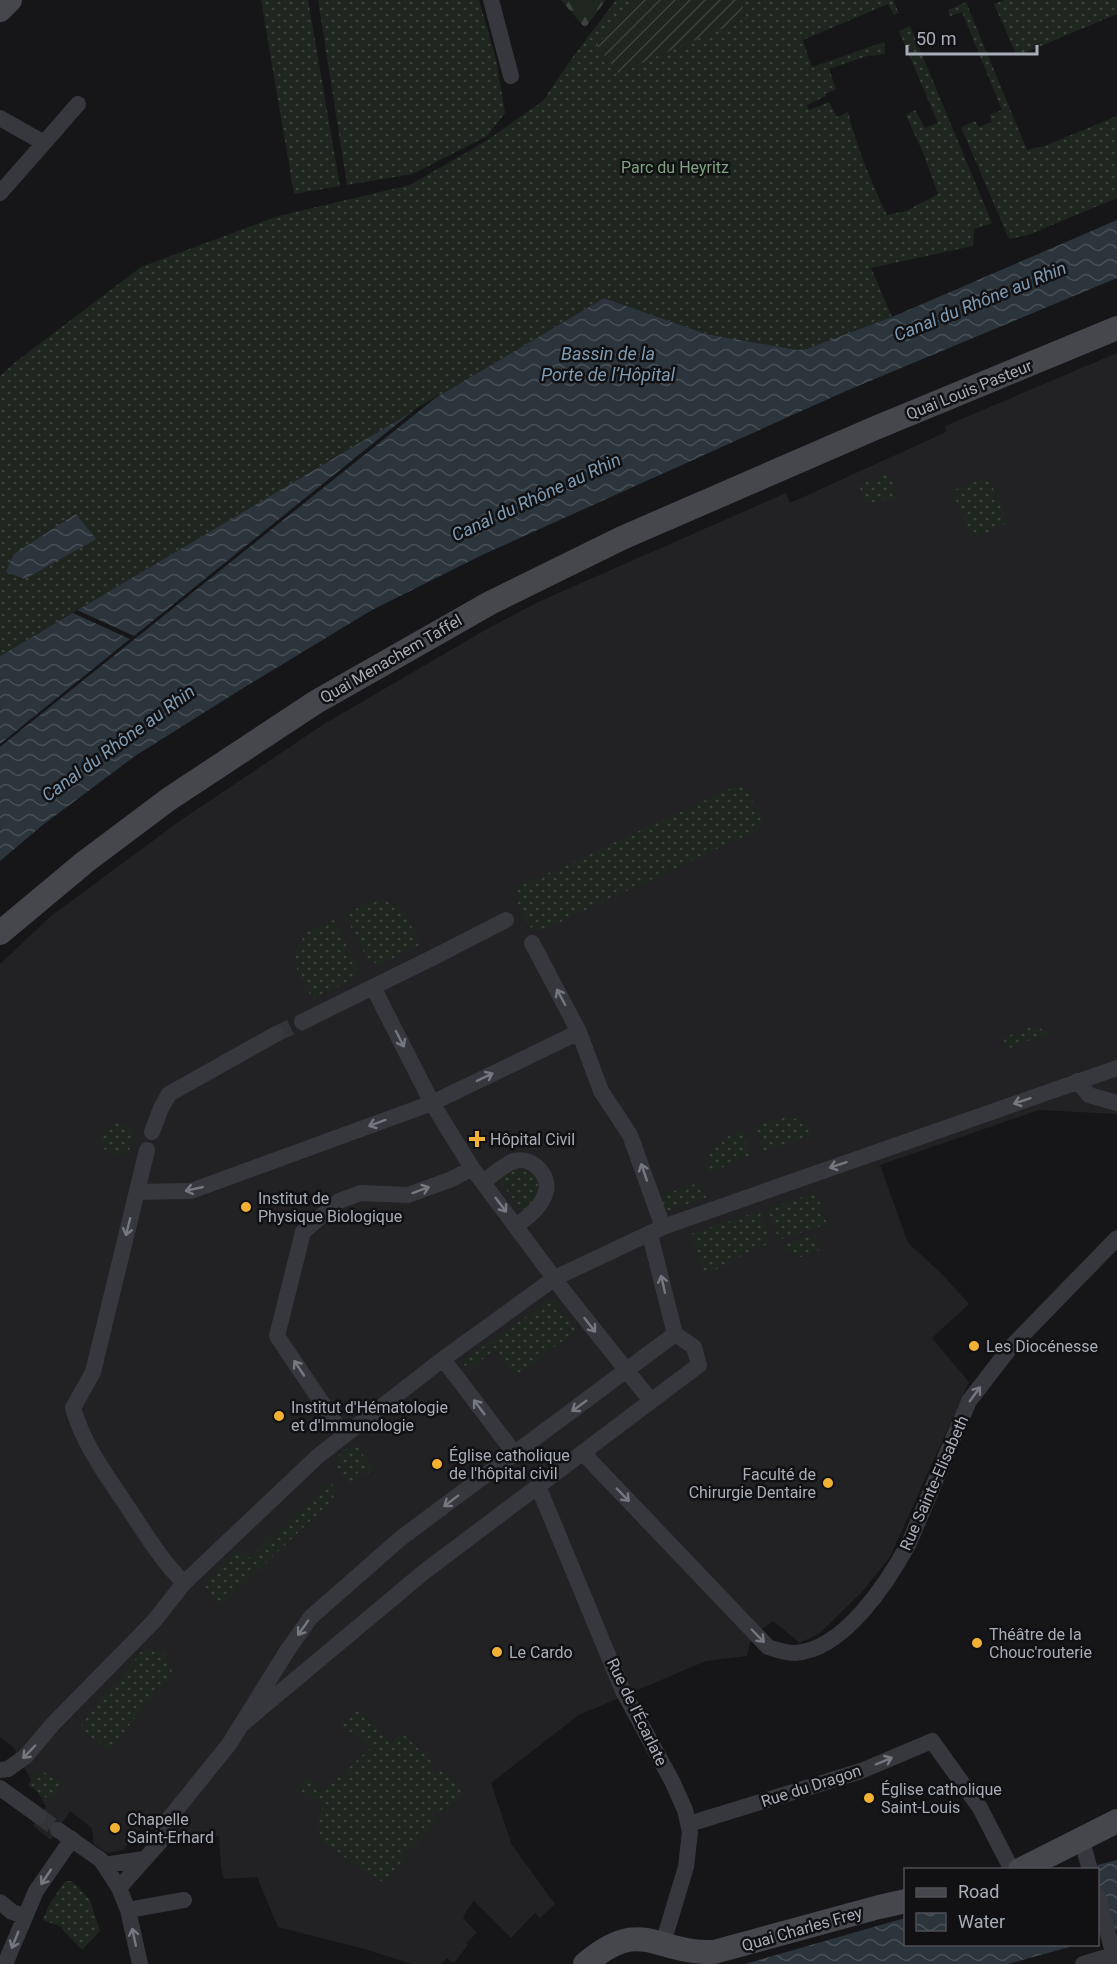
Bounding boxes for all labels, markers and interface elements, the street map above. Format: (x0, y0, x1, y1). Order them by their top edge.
scale bar (907, 18, 1038, 56)
text: 50 m (916, 28, 956, 49)
park label: Parc du Heyritz (621, 158, 729, 177)
water label: Canal du Rhône au Rhin (891, 257, 1069, 345)
water label: Bassin de la Porte de l’Hôpital (541, 343, 676, 385)
street label: Quai Louis Pasteur (903, 356, 1035, 424)
water label: Canal du Rhône au Rhin (448, 449, 624, 545)
street label: Quai Menachem Taffel (317, 611, 465, 707)
water label: Canal du Rhône au Rhin (37, 680, 199, 806)
one-way arrow (555, 989, 567, 1006)
one-way arrow (394, 1030, 406, 1048)
one-way arrow (475, 1071, 493, 1083)
one-way arrow (1013, 1096, 1032, 1107)
one-way arrow (368, 1118, 387, 1129)
marker: Hôpital Civil (468, 1130, 486, 1148)
place label: Hôpital Civil (490, 1130, 575, 1149)
one-way arrow (829, 1161, 848, 1172)
one-way arrow (637, 1163, 648, 1182)
one-way arrow (185, 1183, 204, 1195)
one-way arrow (411, 1184, 430, 1195)
place label: Institut de Physique Biologique (258, 1189, 402, 1226)
one-way arrow (494, 1197, 507, 1213)
marker: Institut de Physique Biologique (239, 1200, 253, 1214)
one-way arrow (122, 1217, 134, 1236)
one-way arrow (657, 1275, 668, 1294)
one-way arrow (583, 1317, 596, 1333)
place label: Les Diocénesse (986, 1337, 1098, 1356)
marker: Les Diocénesse (967, 1339, 981, 1353)
one-way arrow (293, 1361, 305, 1377)
one-way arrow (969, 1387, 981, 1403)
place label: Institut d'Hématologie et d'Immunologie (291, 1398, 448, 1435)
one-way arrow (473, 1399, 486, 1415)
one-way arrow (571, 1400, 587, 1412)
marker: Institut d'Hématologie et d'Immunologie (272, 1409, 286, 1423)
street label: Rue Sainte-Elisabeth (896, 1413, 972, 1553)
place label: Église catholique de l'hôpital civil (449, 1446, 570, 1483)
marker: Église catholique de l'hôpital civil (430, 1457, 444, 1471)
place label: Faculté de Chirurgie Dentaire (689, 1465, 816, 1502)
marker: Faculté de Chirurgie Dentaire (821, 1476, 835, 1490)
one-way arrow (616, 1487, 630, 1502)
one-way arrow (443, 1495, 459, 1507)
one-way arrow (297, 1619, 309, 1635)
place label: Théâtre de la Chouc'routerie (989, 1625, 1092, 1662)
one-way arrow (750, 1628, 764, 1643)
marker: Théâtre de la Chouc'routerie (970, 1636, 984, 1650)
place label: Le Cardo (509, 1643, 573, 1662)
marker: Le Cardo (490, 1645, 504, 1659)
street label: Rue de l'Écarlate (603, 1655, 671, 1769)
one-way arrow (21, 1744, 36, 1759)
one-way arrow (875, 1755, 893, 1766)
street label: Rue du Dragon (759, 1761, 863, 1811)
place label: Église catholique Saint-Louis (881, 1780, 1002, 1817)
marker: Église catholique Saint-Louis (862, 1791, 876, 1805)
place label: Chapelle Saint-Erhard (127, 1810, 214, 1847)
marker: Chapelle Saint-Erhard (108, 1821, 122, 1835)
one-way arrow (40, 1868, 52, 1884)
legend (904, 1868, 1099, 1946)
text: Road (958, 1881, 999, 1902)
street label: Quai Charles Frey (740, 1903, 865, 1955)
text: Water (958, 1911, 1005, 1932)
one-way arrow (128, 1928, 139, 1947)
one-way arrow (9, 1930, 20, 1949)

